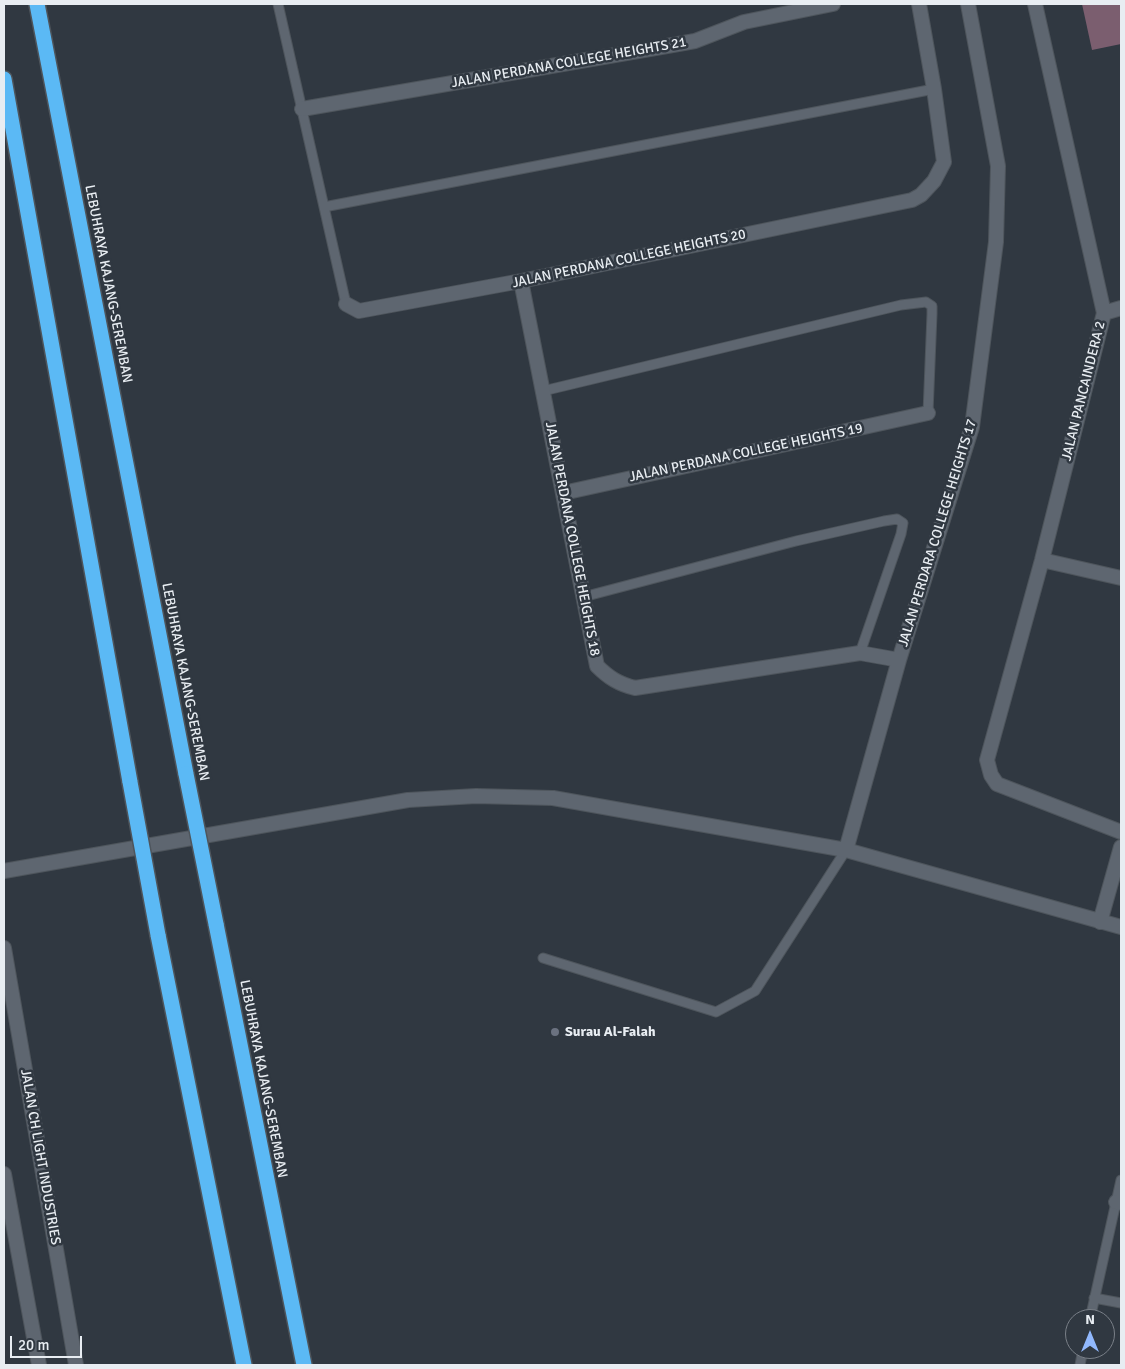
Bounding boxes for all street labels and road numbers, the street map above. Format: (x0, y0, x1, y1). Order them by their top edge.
street label: JALAN PERDANA COLLEGE HEIGHTS 21 (450, 34, 688, 92)
street label: LEBUHRAYA KAJANG-SEREMBAN (81, 183, 135, 385)
street label: JALAN PERDANA COLLEGE HEIGHTS 20 (511, 226, 747, 292)
street label: JALAN PANCAINDERA 2 (1059, 319, 1109, 463)
street label: JALAN PERDARA COLLEGE HEIGHTS 17 (895, 417, 981, 649)
street label: JALAN PERDANA COLLEGE HEIGHTS 18 (541, 420, 603, 658)
street label: JALAN PERDANA COLLEGE HEIGHTS 19 (628, 420, 864, 486)
street label: LEBUHRAYA KAJANG-SEREMBAN (158, 581, 212, 783)
street label: LEBUHRAYA KAJANG-SEREMBAN (236, 978, 290, 1180)
street label: JALAN CH LIGHT INDUSTRIES (16, 1068, 64, 1246)

